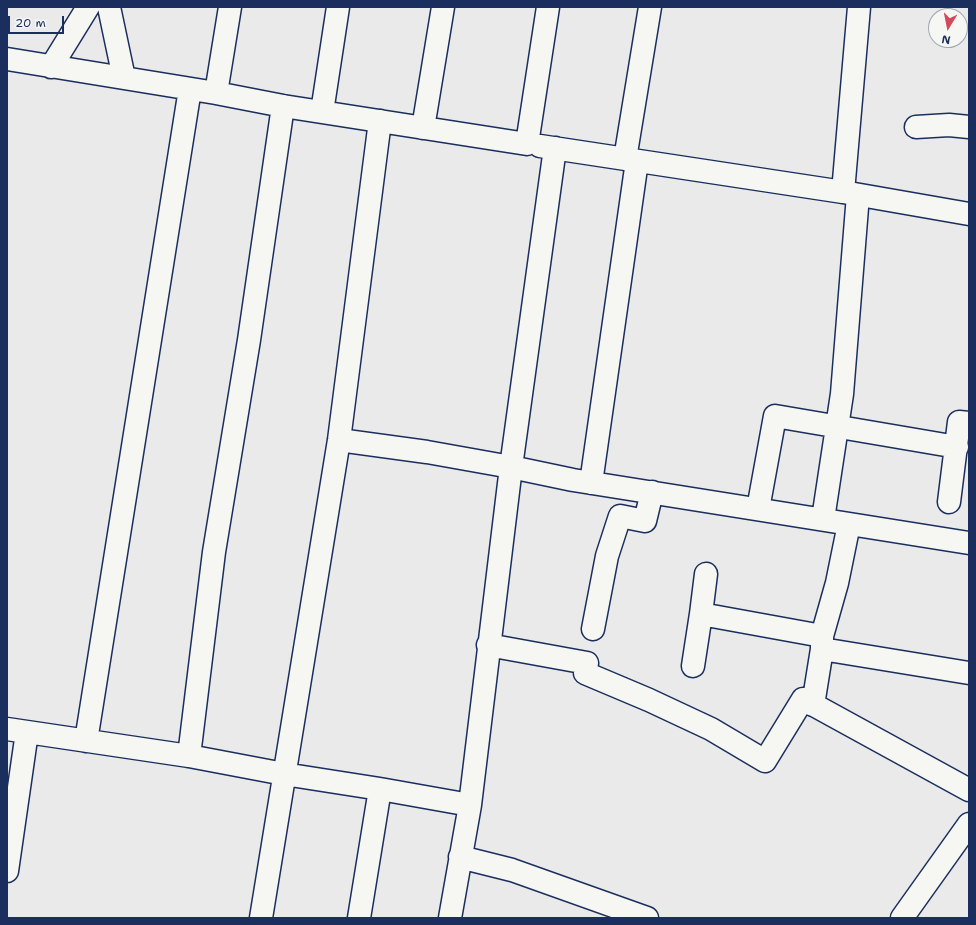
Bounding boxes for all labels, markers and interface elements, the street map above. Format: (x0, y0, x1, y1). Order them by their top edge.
scale bar (10, 8, 66, 34)
north arrow (928, 8, 968, 48)
text: 20 m (15, 15, 46, 31)
text: N (940, 31, 952, 47)

